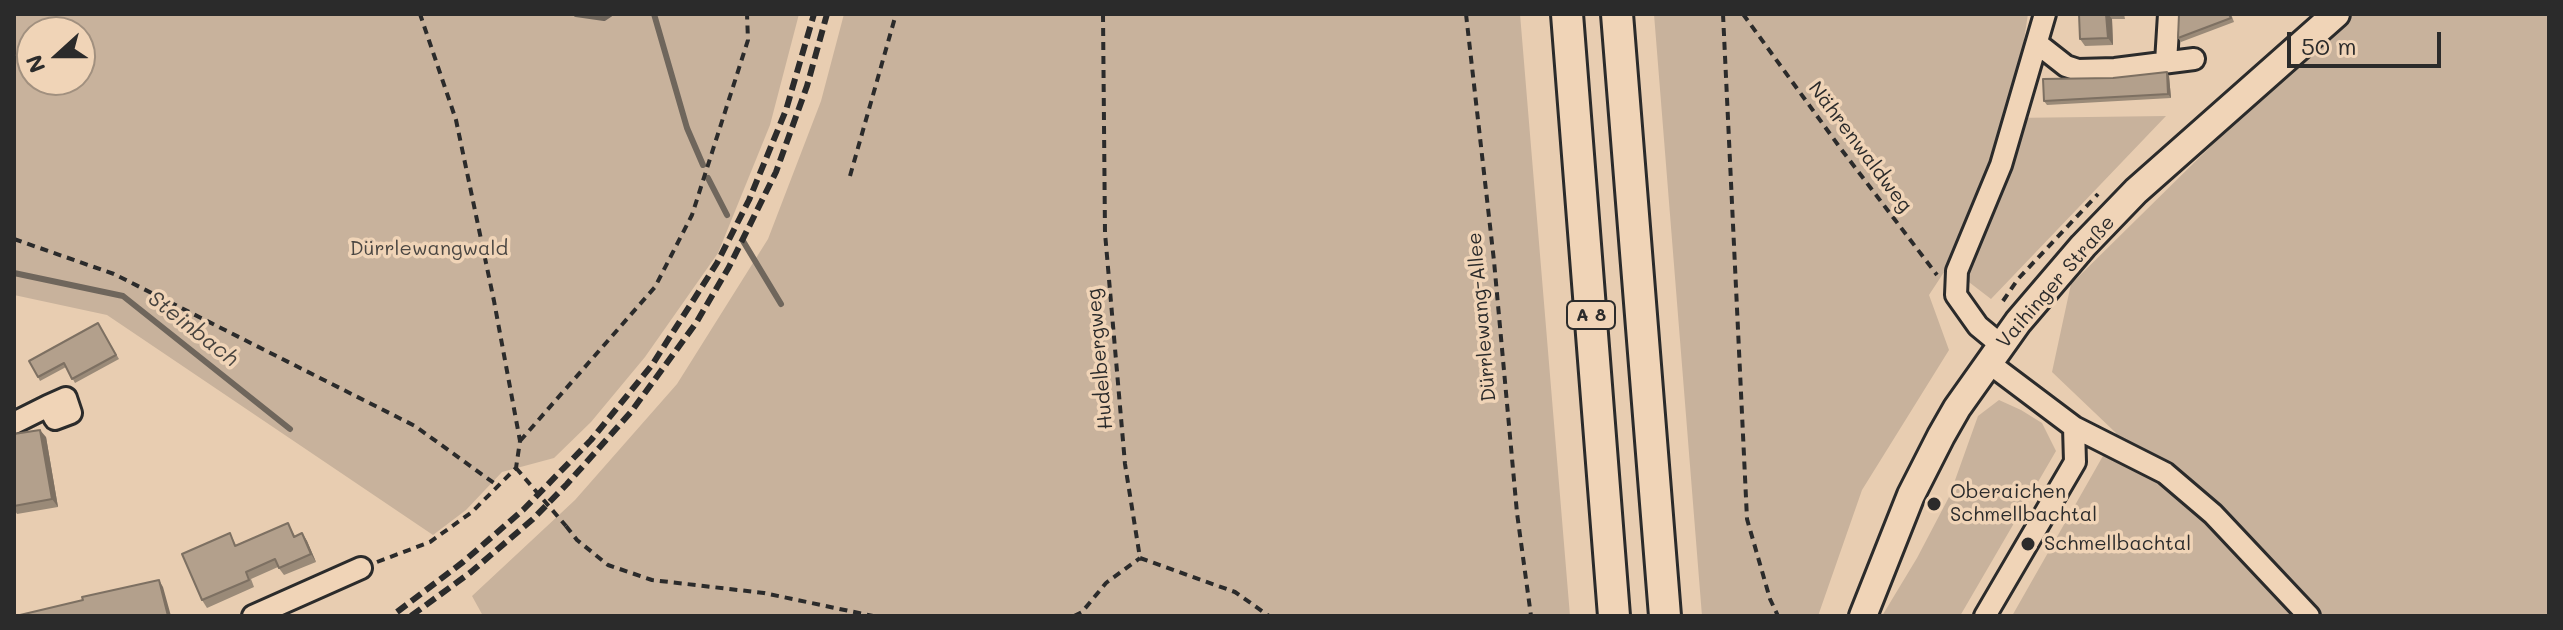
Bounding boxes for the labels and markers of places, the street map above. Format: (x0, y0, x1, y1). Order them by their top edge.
place label: Oberaichen Schmellbachtal (1950, 480, 2097, 527)
marker: Oberaichen Schmellbachtal (1925, 495, 1943, 513)
place label: Schmellbachtal (2044, 532, 2191, 556)
marker: Schmellbachtal (2019, 535, 2037, 553)

